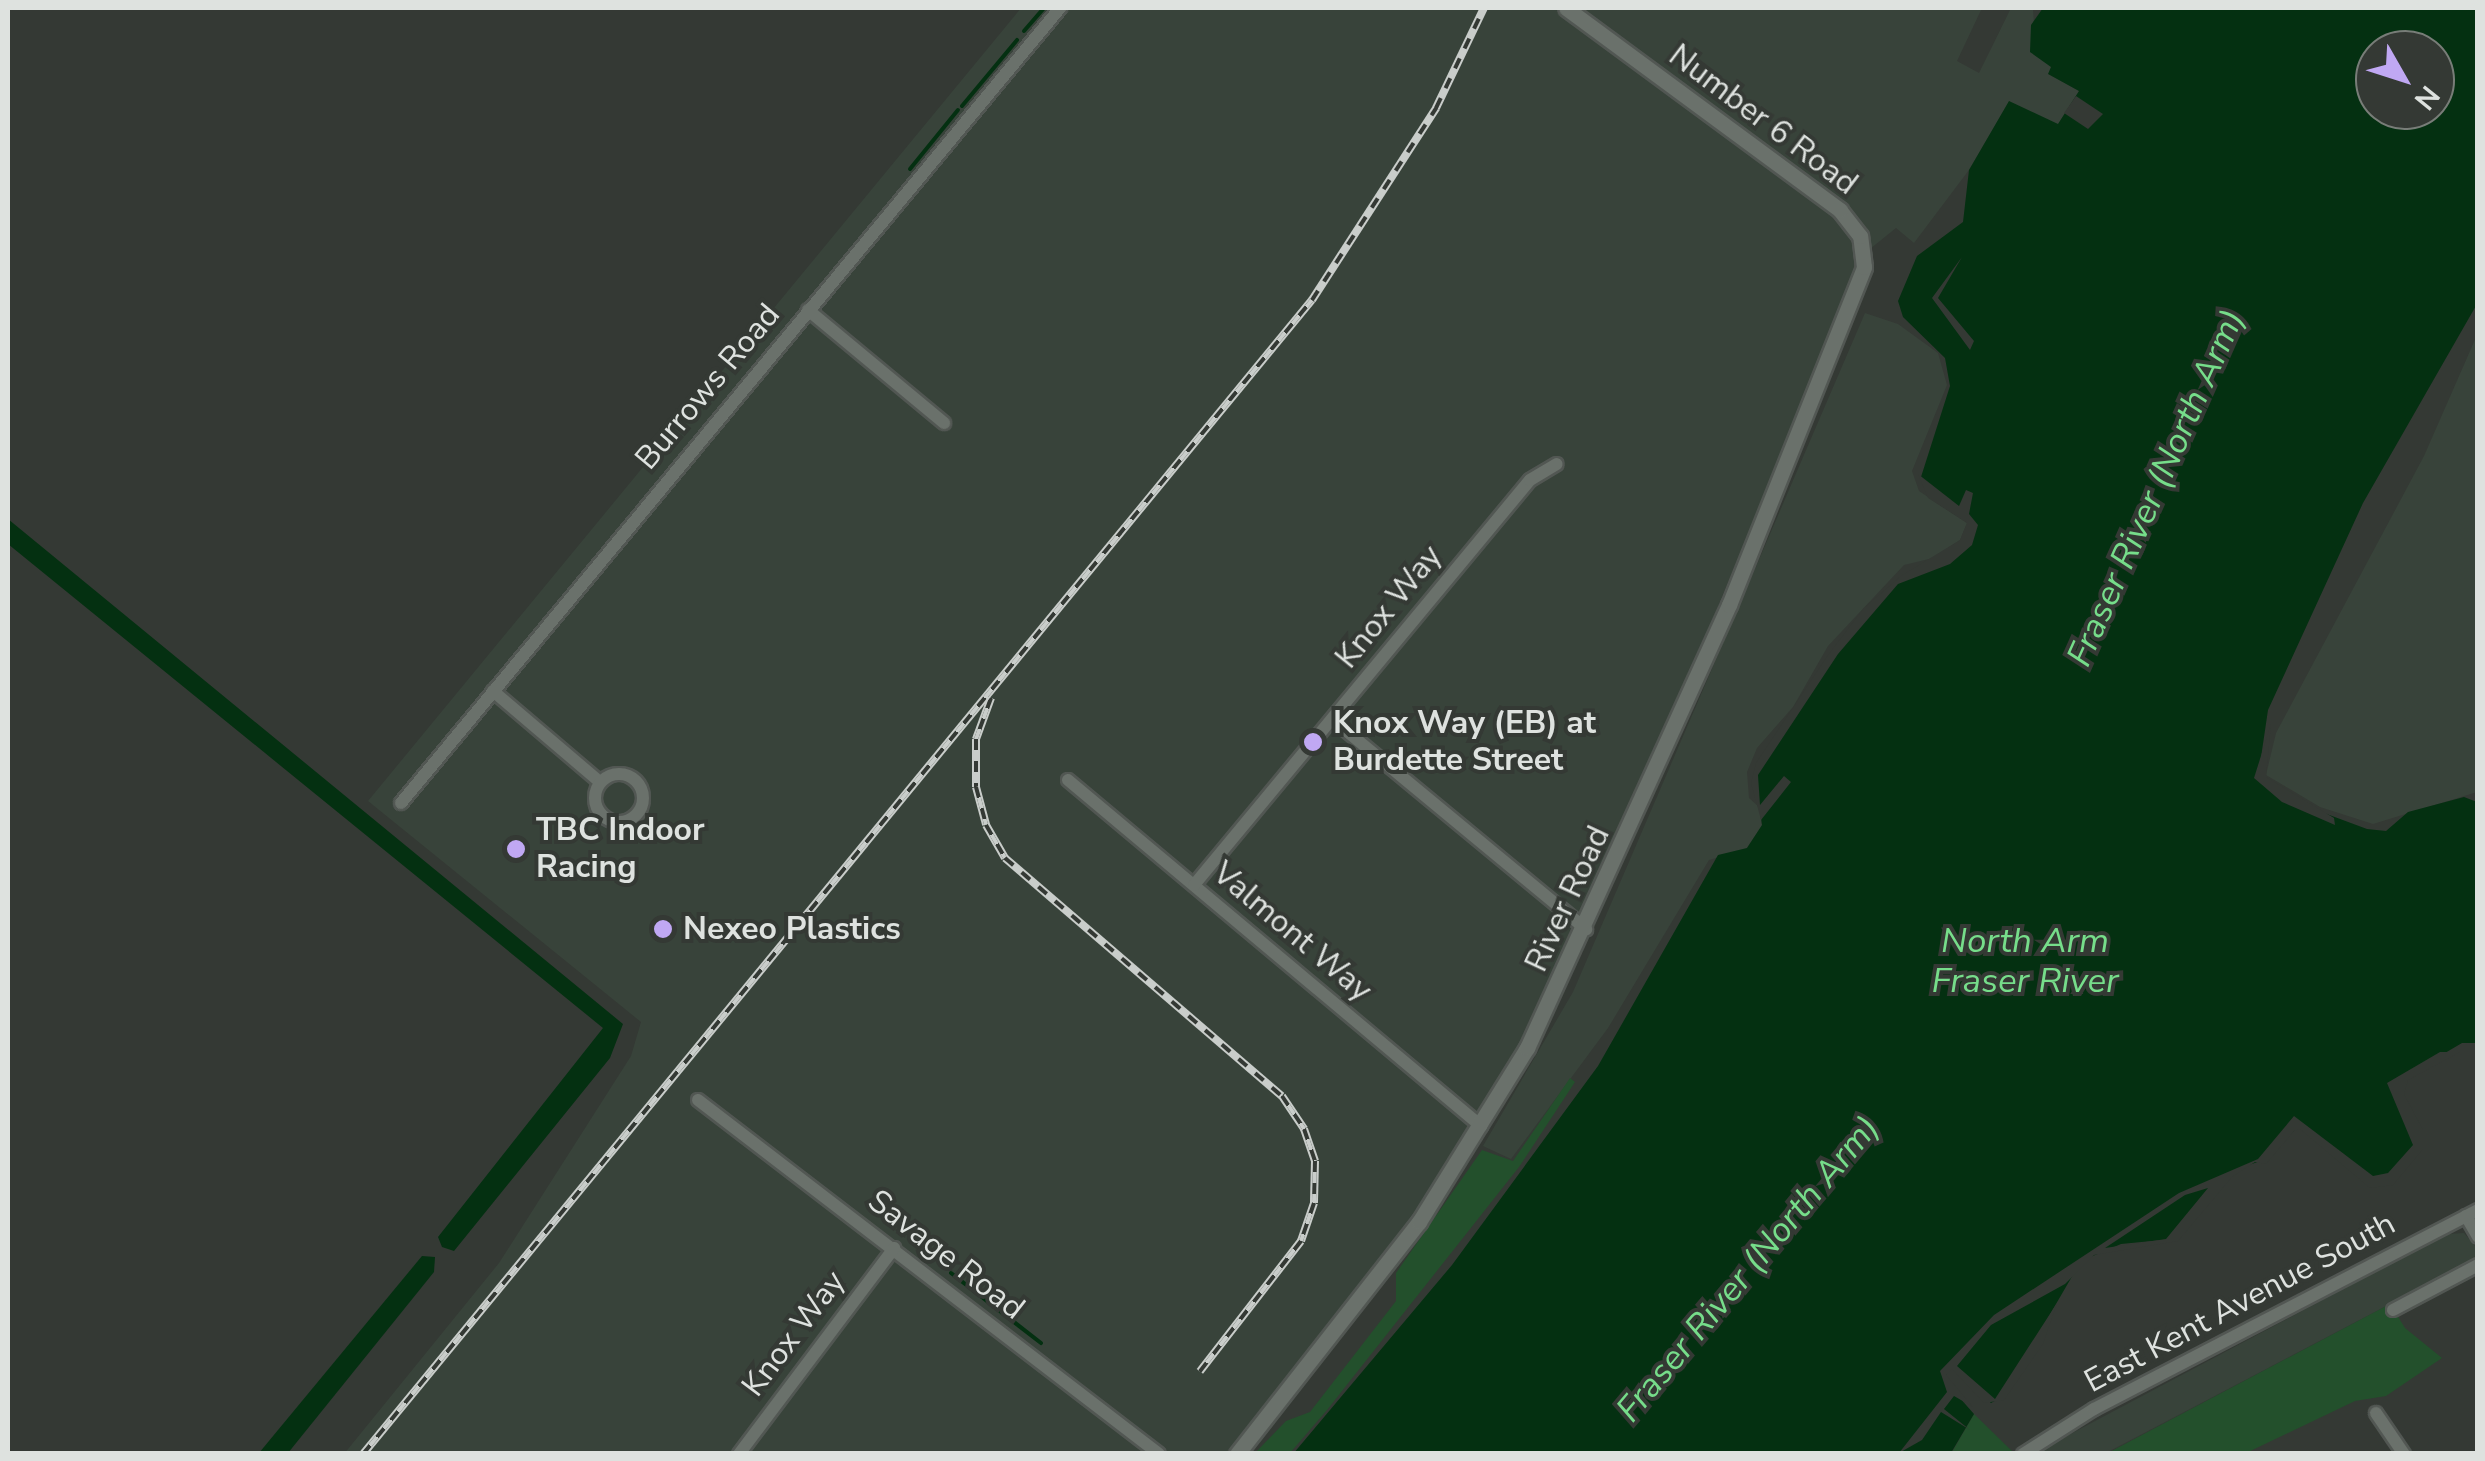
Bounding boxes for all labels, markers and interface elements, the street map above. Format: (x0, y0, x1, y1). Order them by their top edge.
north arrow (2355, 30, 2455, 130)
street label: Number 6 Road (1661, 37, 1865, 203)
text: N (2405, 78, 2448, 118)
street label: Burrows Road (628, 296, 788, 478)
water label: Fraser River (North Arm) (2058, 303, 2254, 673)
street label: Knox Way (1328, 538, 1450, 676)
place label: Knox Way (EB) at Burdette Street (1333, 705, 1596, 780)
marker: Knox Way (EB) at Burdette Street (1302, 731, 1324, 753)
place label: TBC Indoor Racing (536, 812, 705, 887)
street label: River Road (1518, 820, 1618, 978)
marker: TBC Indoor Racing (505, 838, 527, 860)
street label: Valmont Way (1205, 854, 1379, 1010)
place label: Nexeo Plastics (683, 910, 901, 948)
marker: Nexeo Plastics (652, 918, 674, 940)
water label: North Arm Fraser River (1931, 920, 2119, 1002)
water label: Fraser River (North Arm) (1608, 1108, 1888, 1430)
street label: Savage Road (860, 1182, 1032, 1328)
street label: East Kent Avenue South (2078, 1205, 2402, 1401)
street label: Knox Way (734, 1264, 854, 1404)

